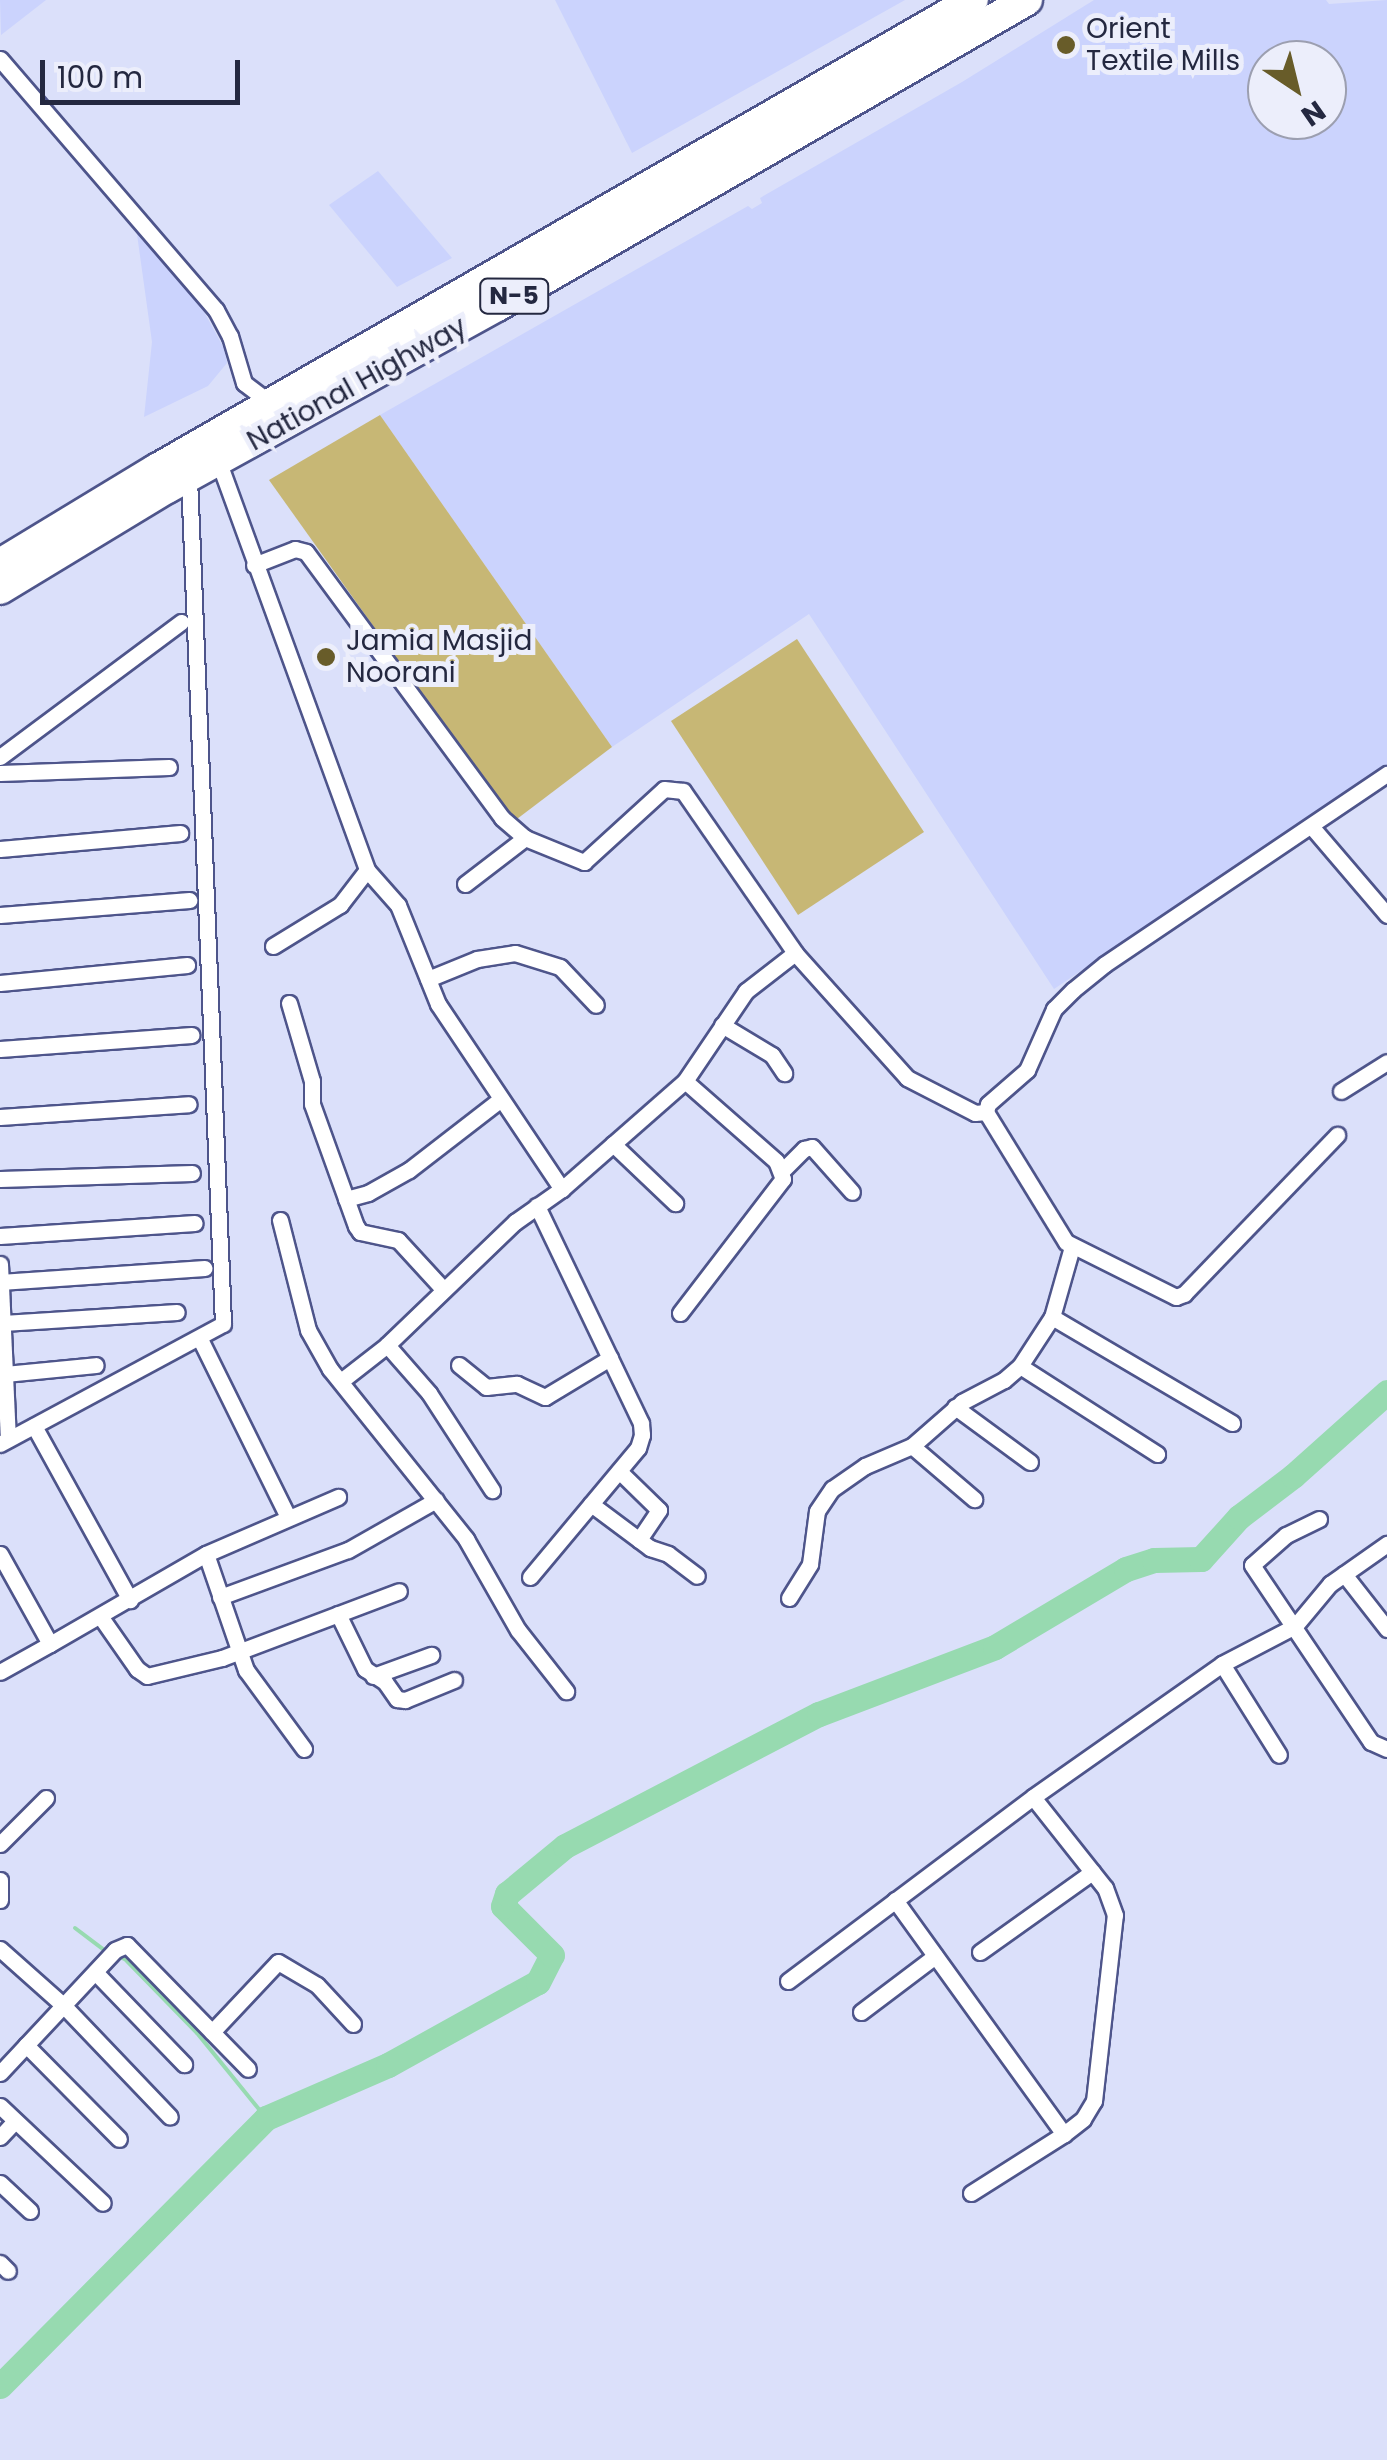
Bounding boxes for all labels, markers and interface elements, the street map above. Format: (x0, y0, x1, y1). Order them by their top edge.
place label: Orient Textile Mills (1086, 12, 1240, 78)
marker: Orient Textile Mills (1055, 34, 1077, 56)
scale bar (45, 40, 245, 102)
north arrow (1247, 40, 1347, 140)
text: 100 m (57, 56, 143, 99)
text: N (1294, 91, 1333, 135)
road number: N-5 (479, 276, 549, 316)
street label: National Highway (241, 310, 473, 458)
place label: Jamia Masjid Noorani (346, 624, 532, 690)
marker: Jamia Masjid Noorani (315, 646, 337, 668)

